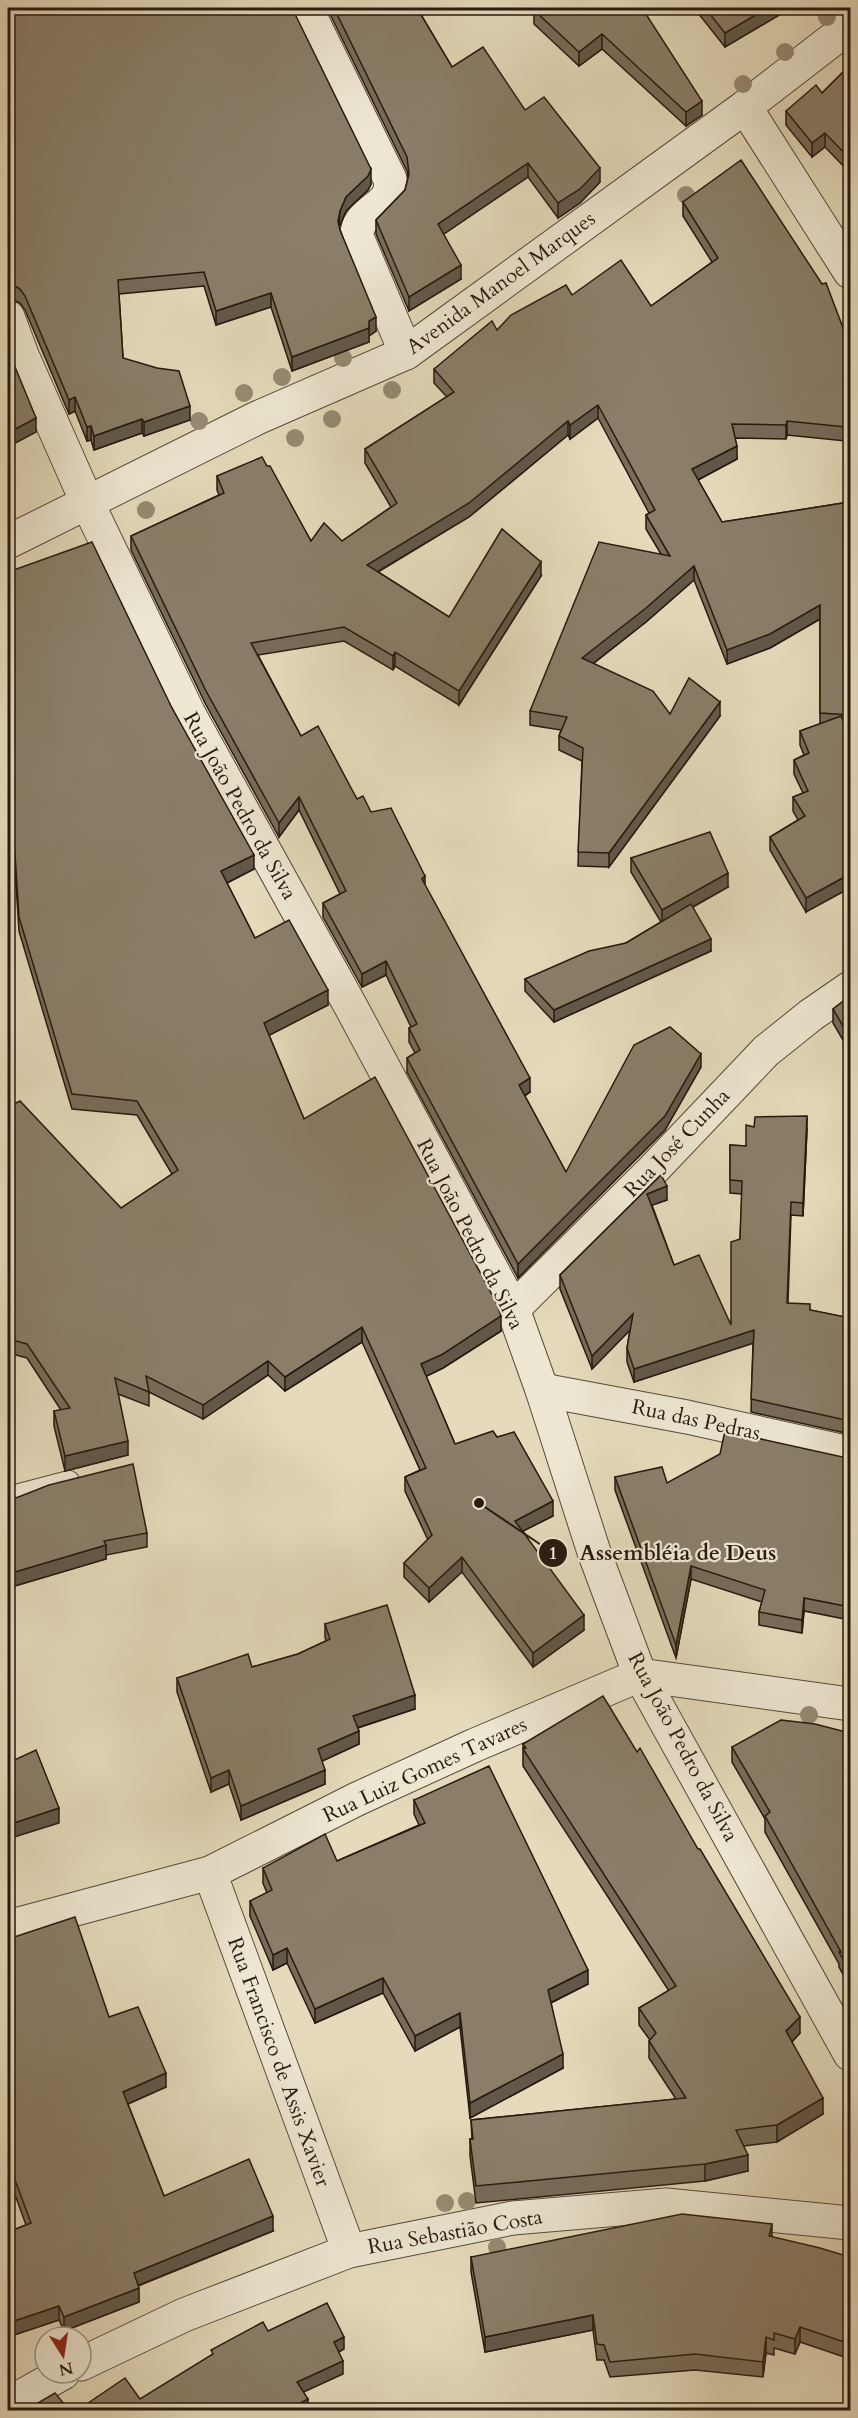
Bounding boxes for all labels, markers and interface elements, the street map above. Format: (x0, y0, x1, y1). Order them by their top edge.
street label: Avenida Manoel Marques (401, 204, 601, 362)
street label: Rua João Pedro da Silva (176, 707, 304, 905)
street label: Rua José Cunha (617, 1082, 737, 1204)
street label: Rua João Pedro da Silva (409, 1134, 531, 1334)
street label: Rua das Pedras (629, 1392, 763, 1448)
callout: Assembléia de Deus (538, 1533, 789, 1573)
text: Assembléia de Deus (580, 1538, 776, 1568)
text: 1 (548, 1541, 558, 1566)
street label: Rua João Pedro da Silva (621, 1647, 745, 1847)
street label: Rua Luiz Gomes Tavares (318, 1710, 532, 1830)
street label: Rua Francisco de Assis Xavier (220, 1933, 338, 2191)
street label: Rua Sebastião Costa (365, 2202, 545, 2262)
north arrow (33, 2325, 93, 2385)
text: N (57, 2356, 75, 2381)

